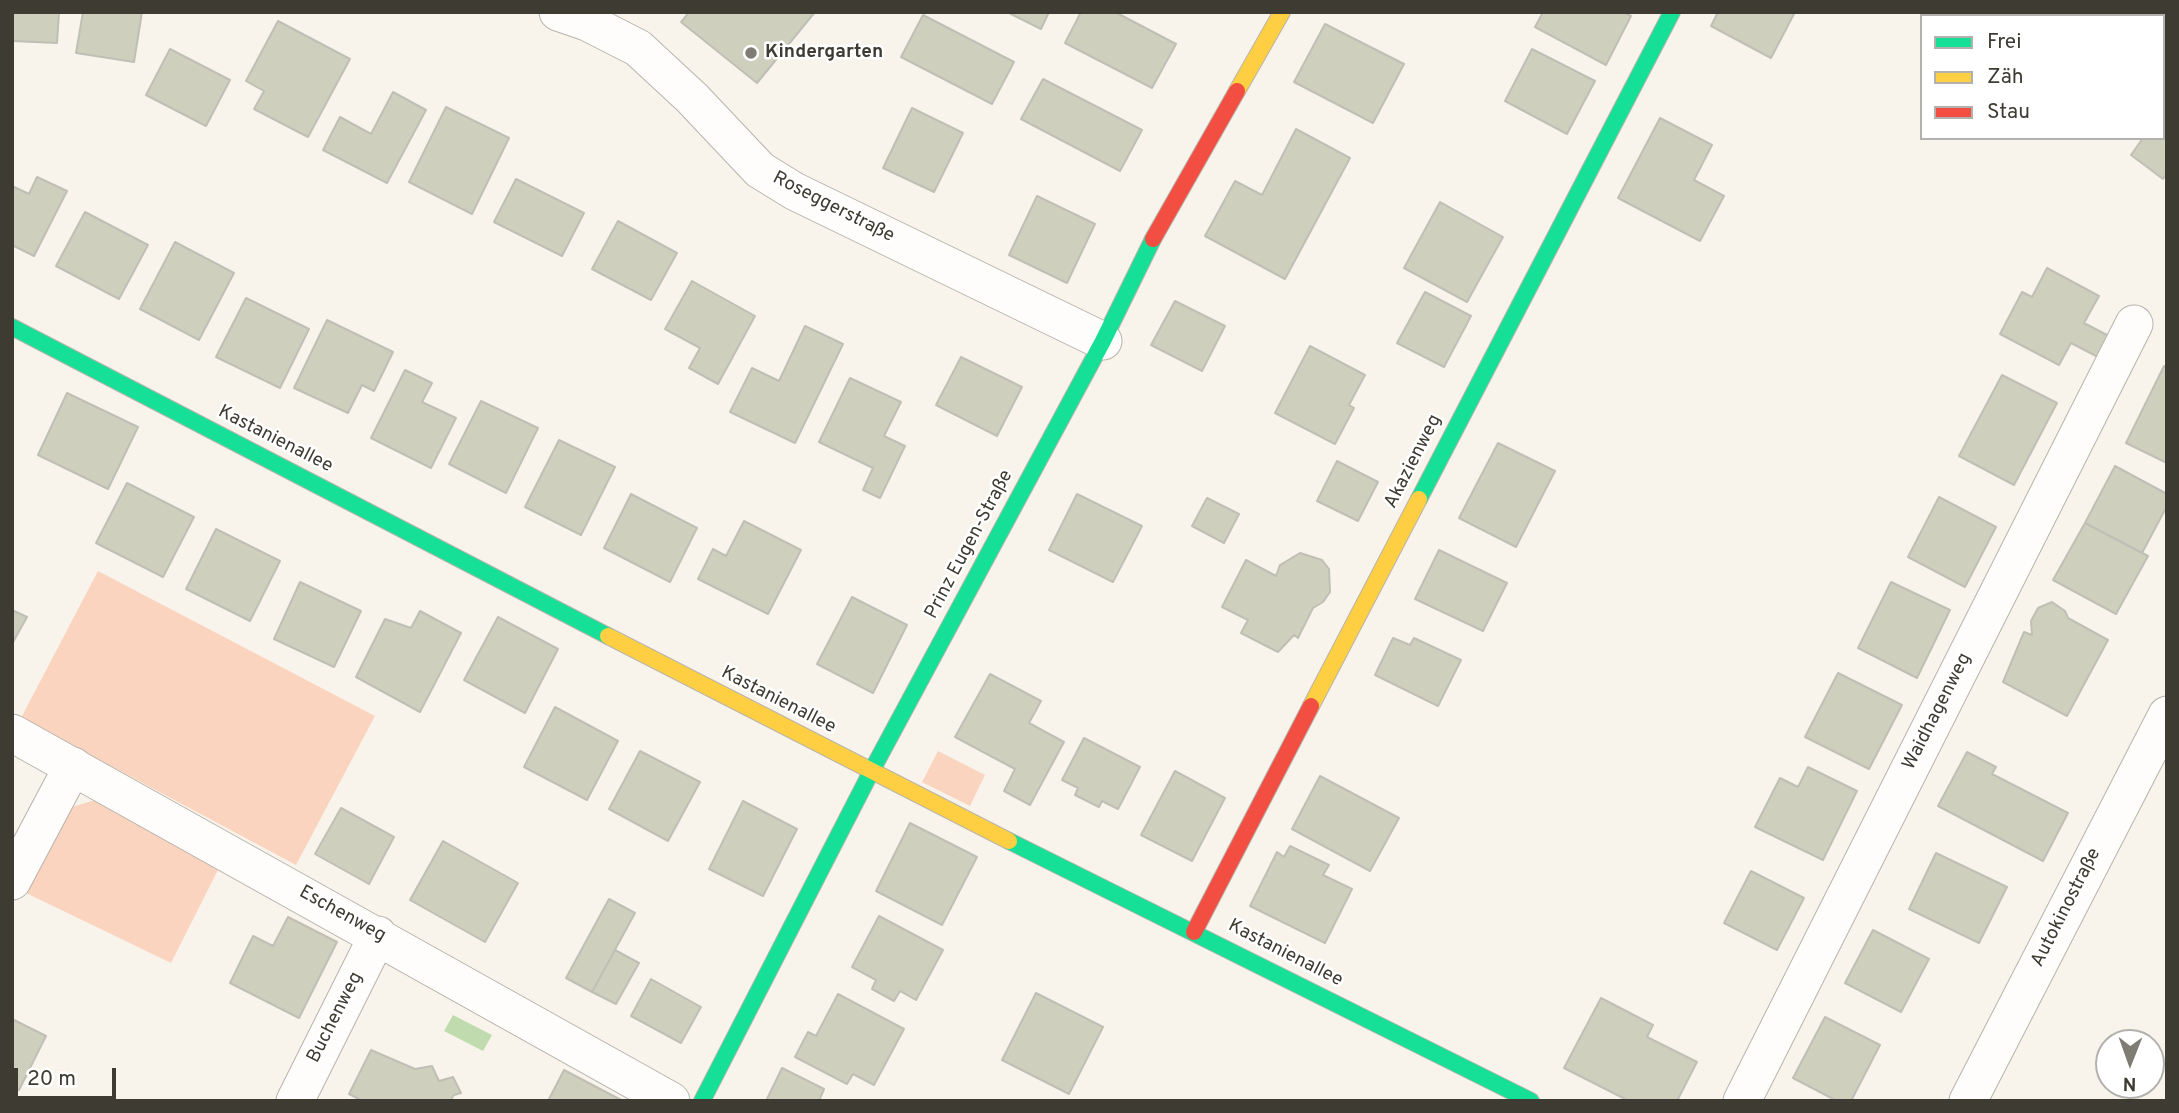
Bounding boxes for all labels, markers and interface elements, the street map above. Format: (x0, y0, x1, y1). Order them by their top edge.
legend (1920, 14, 2165, 140)
text: Frei (1987, 29, 2022, 56)
place label: Kindergarten (765, 42, 883, 64)
marker: Kindergarten (743, 45, 759, 61)
text: Zäh (1987, 64, 2024, 91)
text: Stau (1987, 99, 2030, 126)
street label: Roseggerstraße (768, 168, 898, 248)
street label: Kastanienallee (214, 401, 336, 479)
street label: Akazienweg (1381, 411, 1447, 513)
street label: Prinz Eugen-Straße (921, 467, 1019, 623)
street label: Waidhagenweg (1899, 650, 1977, 774)
street label: Kastanienallee (717, 662, 839, 740)
street label: Autokinostraße (2027, 845, 2107, 971)
street label: Eschenweg (295, 882, 389, 948)
street label: Kastanienallee (1224, 915, 1346, 993)
street label: Buchenweg (303, 969, 369, 1067)
north arrow (2095, 1029, 2165, 1099)
scale bar (18, 1054, 119, 1098)
text: 20 m (27, 1066, 76, 1093)
text: N (2123, 1071, 2137, 1095)

